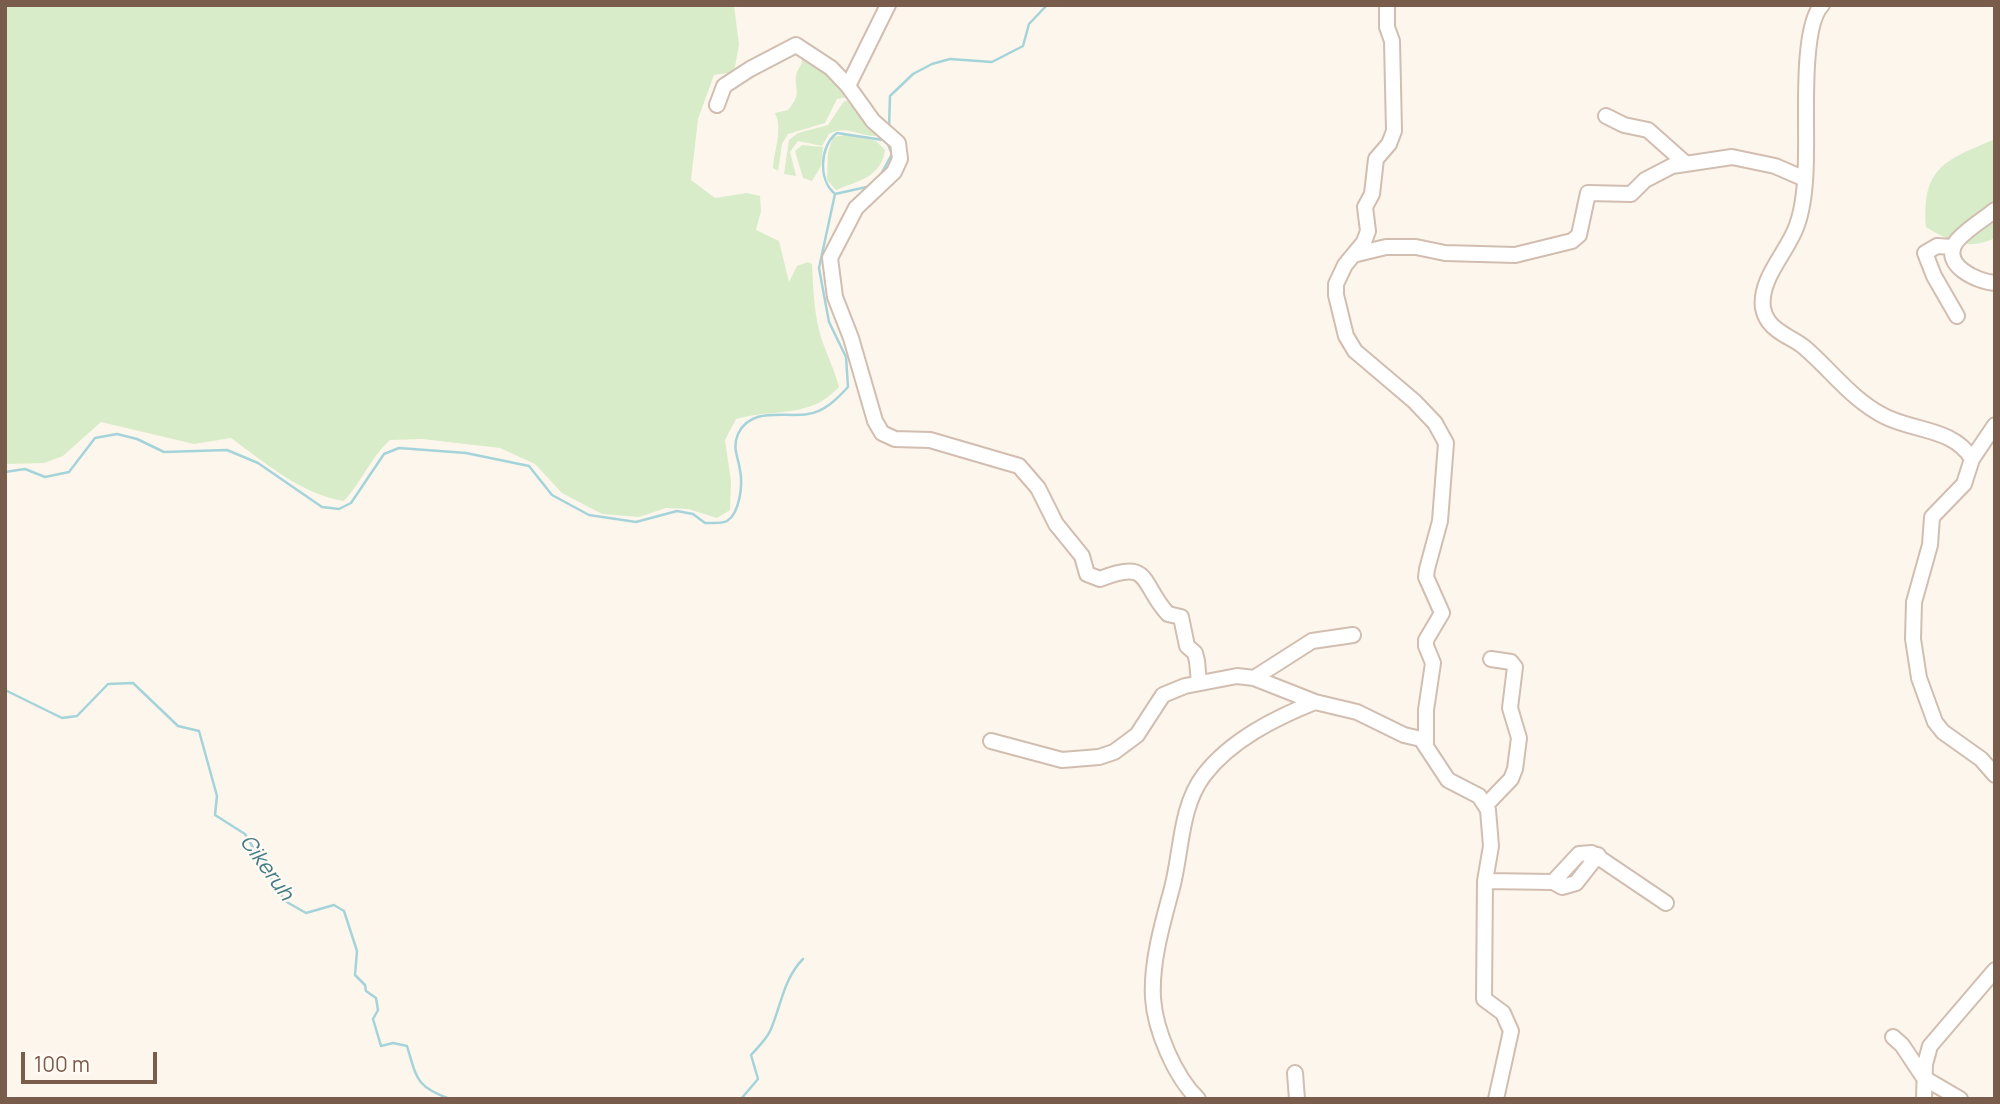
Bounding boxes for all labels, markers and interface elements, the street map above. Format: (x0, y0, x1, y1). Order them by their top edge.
water label: Cikeruh (234, 830, 298, 906)
scale bar (24, 1038, 161, 1082)
text: 100 m (34, 1050, 90, 1078)

